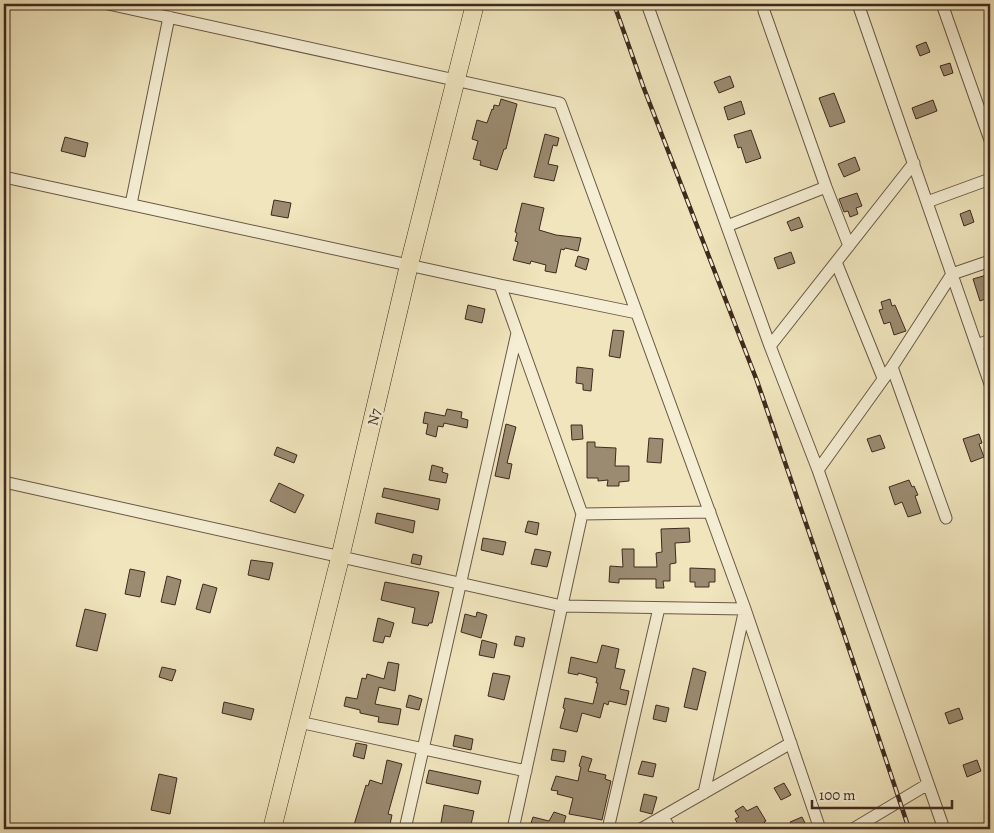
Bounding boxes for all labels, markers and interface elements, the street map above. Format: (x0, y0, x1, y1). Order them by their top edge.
street label: N7 (362, 406, 386, 428)
scale bar (812, 778, 952, 810)
text: 100 m (819, 785, 856, 805)

